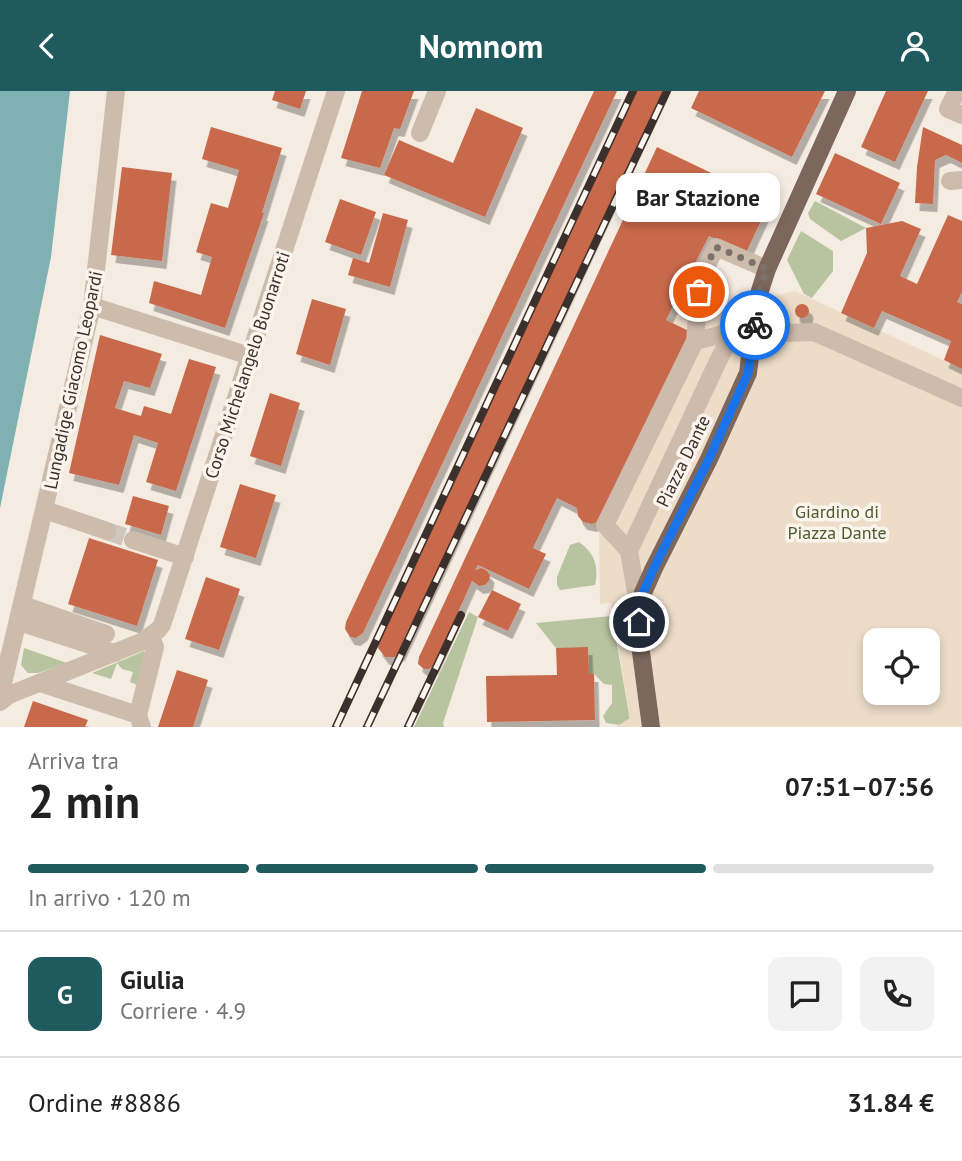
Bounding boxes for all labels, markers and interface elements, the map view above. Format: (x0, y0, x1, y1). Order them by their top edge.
text: Nomnom (419, 25, 543, 67)
icon: back (28, 27, 66, 65)
icon: person (896, 27, 934, 65)
callout: Bar Stazione (617, 173, 781, 222)
text: Bar Stazione (636, 183, 760, 212)
street label: Corso Michelangelo Buonarroti (199, 248, 295, 482)
pin (669, 262, 729, 322)
street label: Lungadige Giacomo Leopardi (39, 269, 107, 491)
icon: bag (680, 273, 718, 311)
courier (720, 290, 790, 360)
icon: bike (736, 306, 774, 344)
street label: Piazza Dante (651, 411, 715, 511)
park label: Giardino di Piazza Dante (787, 500, 887, 544)
pin (609, 592, 669, 652)
icon: home (620, 603, 658, 641)
map controls (863, 628, 940, 705)
button: locate (863, 628, 940, 705)
text: Arriva tra (28, 746, 119, 775)
text: 07:51–07:56 (785, 770, 934, 803)
text: 2 min (28, 771, 140, 831)
text: In arrivo · 120 m (28, 883, 191, 912)
button: chat (768, 957, 842, 1031)
button: phone (860, 957, 934, 1031)
text: Giulia (120, 963, 184, 996)
text: G (57, 978, 73, 1011)
text: Corriere · 4.9 (120, 996, 246, 1025)
text: Ordine #8886 (28, 1086, 181, 1119)
text: 31.84 € (847, 1086, 934, 1119)

